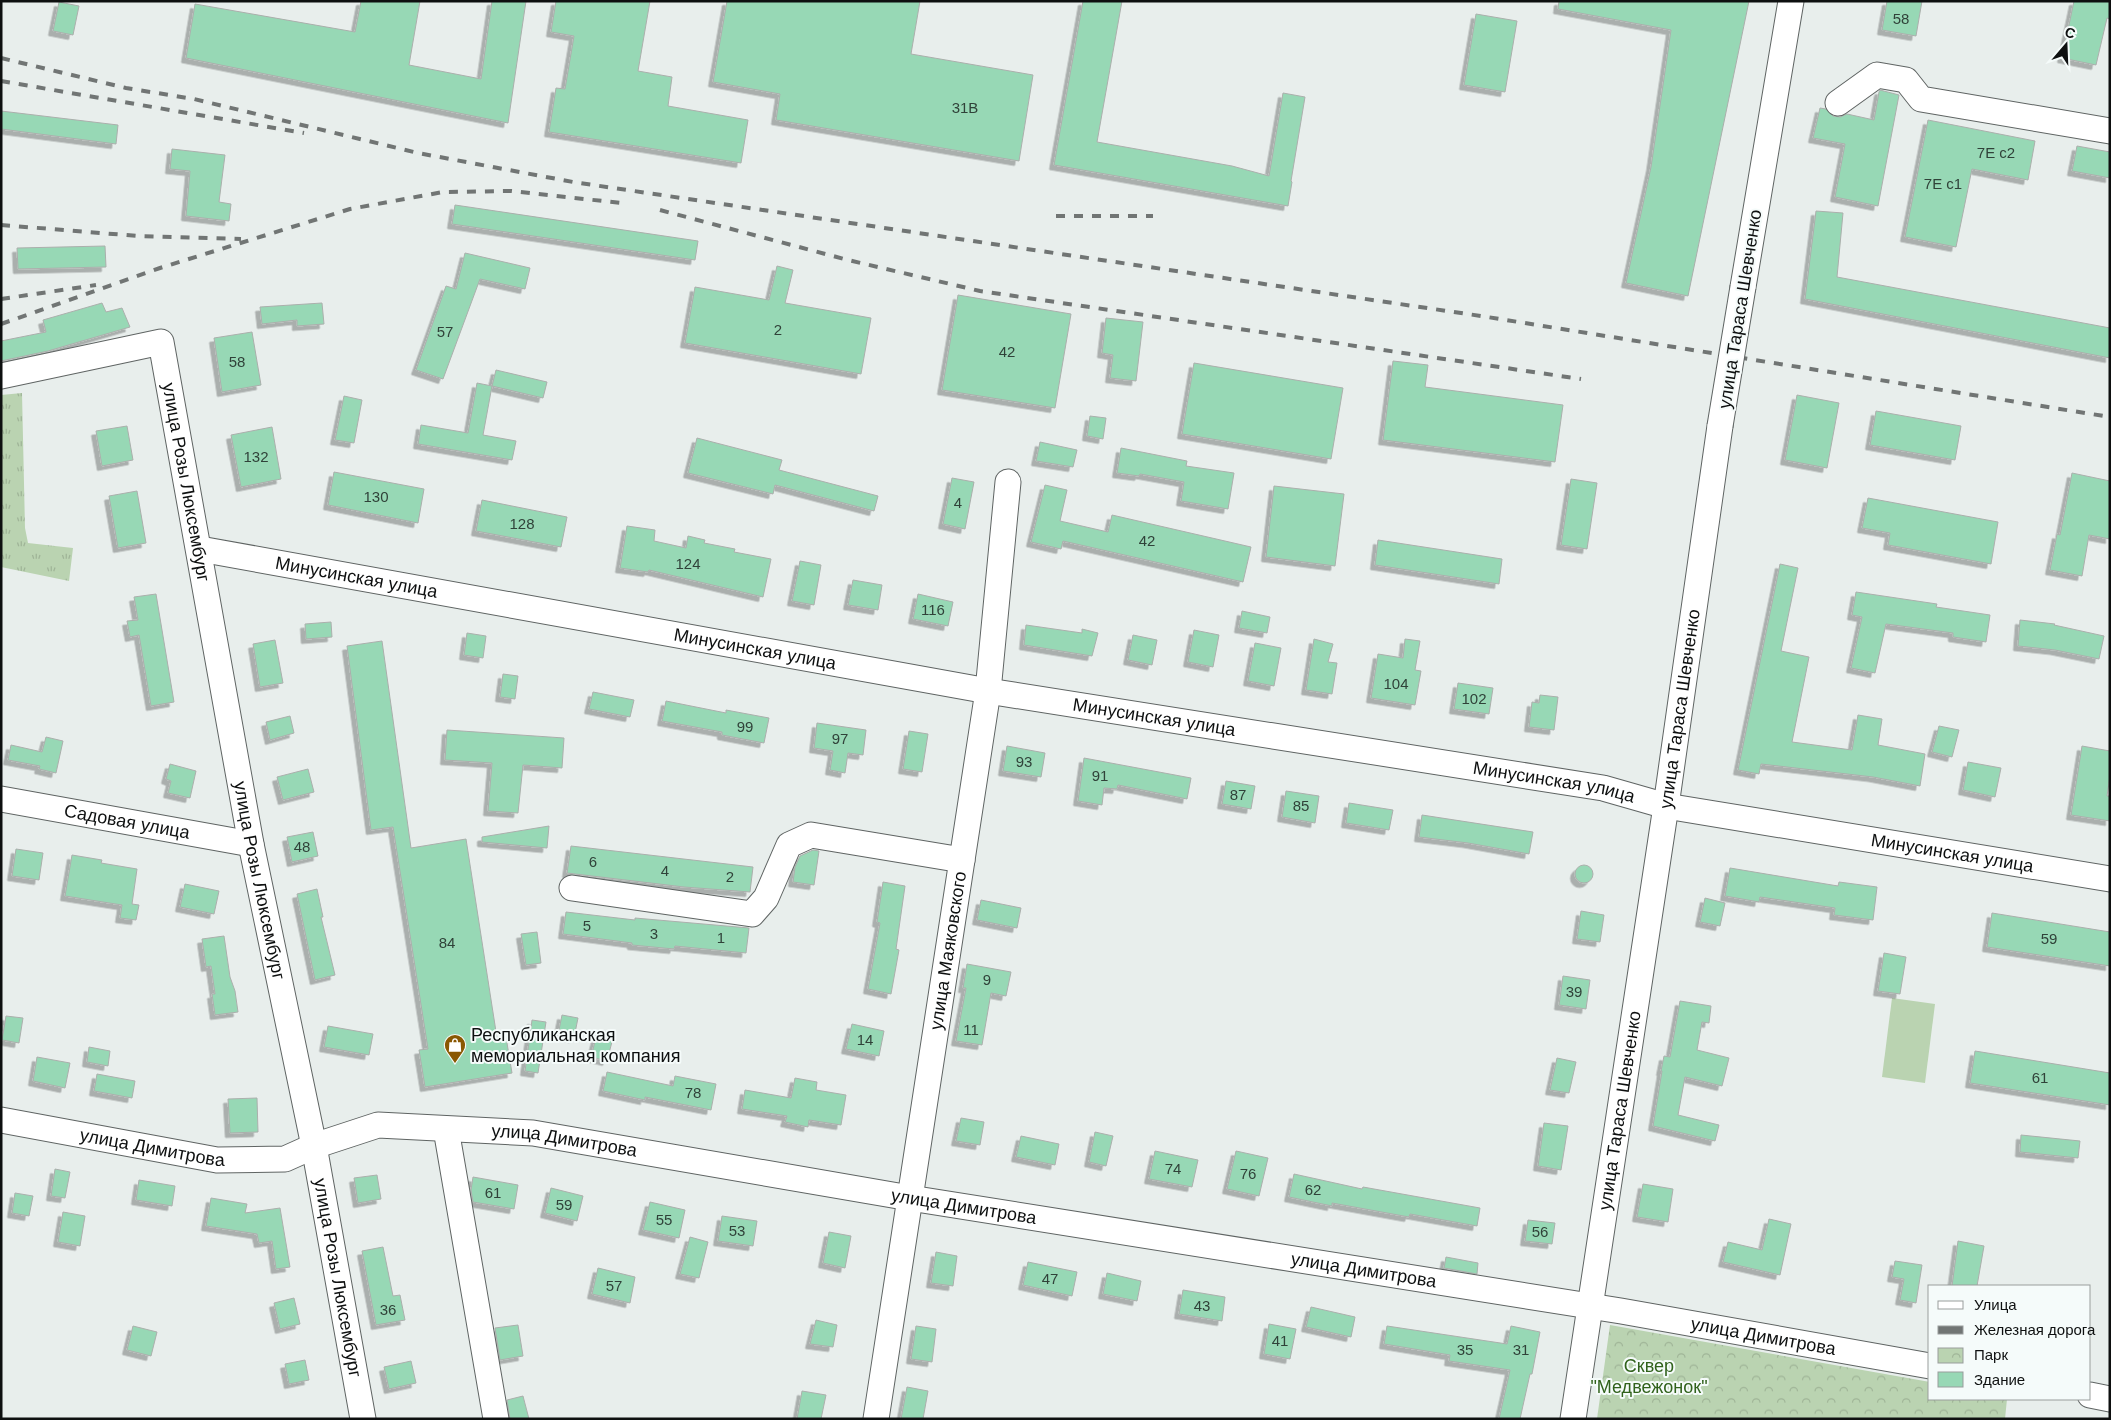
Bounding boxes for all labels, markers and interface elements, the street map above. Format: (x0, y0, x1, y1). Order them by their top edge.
house number: 58 (1893, 10, 1909, 27)
north arrow (2041, 20, 2091, 70)
text: С (2063, 23, 2078, 42)
house number: 31В (952, 99, 978, 116)
house number: 7Е с2 (1977, 144, 2015, 161)
house number: 7Е с1 (1924, 175, 1962, 192)
street label: улица Тараса Шевченко (1714, 208, 1766, 410)
house number: 2 (774, 321, 782, 338)
house number: 57 (437, 323, 453, 340)
house number: 42 (999, 343, 1015, 360)
house number: 58 (229, 353, 245, 370)
street label: улица Розы Люксембург (158, 381, 214, 584)
house number: 132 (243, 448, 269, 465)
house number: 130 (363, 488, 389, 505)
house number: 4 (954, 494, 962, 511)
house number: 128 (509, 515, 535, 532)
house number: 42 (1139, 532, 1155, 549)
street label: Минусинская улица (274, 553, 440, 602)
house number: 124 (675, 555, 701, 572)
house number: 116 (921, 601, 945, 618)
street label: улица Тараса Шевченко (1656, 608, 1704, 810)
street label: Минусинская улица (672, 625, 839, 674)
house number: 104 (1383, 675, 1409, 692)
house number: 102 (1461, 690, 1487, 707)
street label: Минусинская улица (1071, 695, 1238, 740)
house number: 99 (737, 718, 753, 735)
house number: 97 (832, 730, 848, 747)
house number: 93 (1016, 753, 1032, 770)
street label: Минусинская улица (1472, 758, 1638, 807)
house number: 91 (1092, 767, 1108, 784)
street label: улица Розы Люксембург (230, 780, 289, 982)
house number: 87 (1230, 786, 1246, 803)
house number: 85 (1293, 797, 1309, 814)
street label: Садовая улица (63, 801, 192, 843)
street label: Минусинская улица (1870, 830, 2036, 876)
house number: 48 (294, 838, 310, 855)
house number: 6 (589, 853, 597, 870)
house number: 4 (661, 862, 669, 879)
house number: 2 (726, 868, 734, 885)
street label: улица Маяковского (926, 870, 970, 1031)
house number: 5 (583, 917, 591, 934)
house number: 3 (650, 925, 658, 942)
house number: 1 (717, 929, 725, 946)
house number: 59 (2041, 930, 2057, 947)
house number: 84 (439, 934, 455, 951)
house number: 9 (983, 971, 991, 988)
house number: 39 (1566, 983, 1582, 1000)
street label: улица Тараса Шевченко (1595, 1009, 1645, 1212)
house number: 11 (963, 1021, 979, 1038)
place label: Республиканская мемориальная компания (471, 1025, 680, 1066)
house number: 14 (857, 1031, 873, 1048)
shop icon: Республиканская мемориальная компания (443, 1033, 467, 1064)
house number: 61 (2032, 1069, 2048, 1086)
house number: 78 (685, 1084, 701, 1101)
street label: улица Димитрова (491, 1121, 640, 1161)
street label: улица Димитрова (78, 1125, 226, 1170)
house number: 74 (1165, 1160, 1181, 1177)
house number: 76 (1240, 1165, 1256, 1182)
street label: улица Розы Люксембург (310, 1177, 365, 1379)
house number: 62 (1305, 1181, 1321, 1198)
house number: 61 (485, 1184, 501, 1201)
street label: улица Димитрова (890, 1185, 1039, 1228)
house number: 59 (556, 1196, 572, 1213)
house number: 55 (656, 1211, 672, 1228)
house number: 53 (729, 1222, 745, 1239)
house number: 56 (1532, 1223, 1548, 1240)
street label: улица Димитрова (1290, 1249, 1439, 1292)
house number: 47 (1042, 1270, 1058, 1287)
house number: 57 (606, 1277, 622, 1294)
legend (1928, 1285, 2091, 1400)
text: Улица (1974, 1296, 2017, 1313)
house number: 43 (1194, 1297, 1210, 1314)
house number: 36 (380, 1301, 396, 1318)
street label: улица Димитрова (1689, 1314, 1838, 1359)
text: Железная дорога (1974, 1321, 2096, 1338)
house number: 41 (1272, 1332, 1288, 1349)
house number: 35 (1457, 1341, 1473, 1358)
house number: 31 (1513, 1341, 1529, 1358)
text: Парк (1974, 1346, 2008, 1363)
park label: Сквер "Медвежонок" (1590, 1356, 1708, 1397)
text: Здание (1974, 1371, 2025, 1388)

